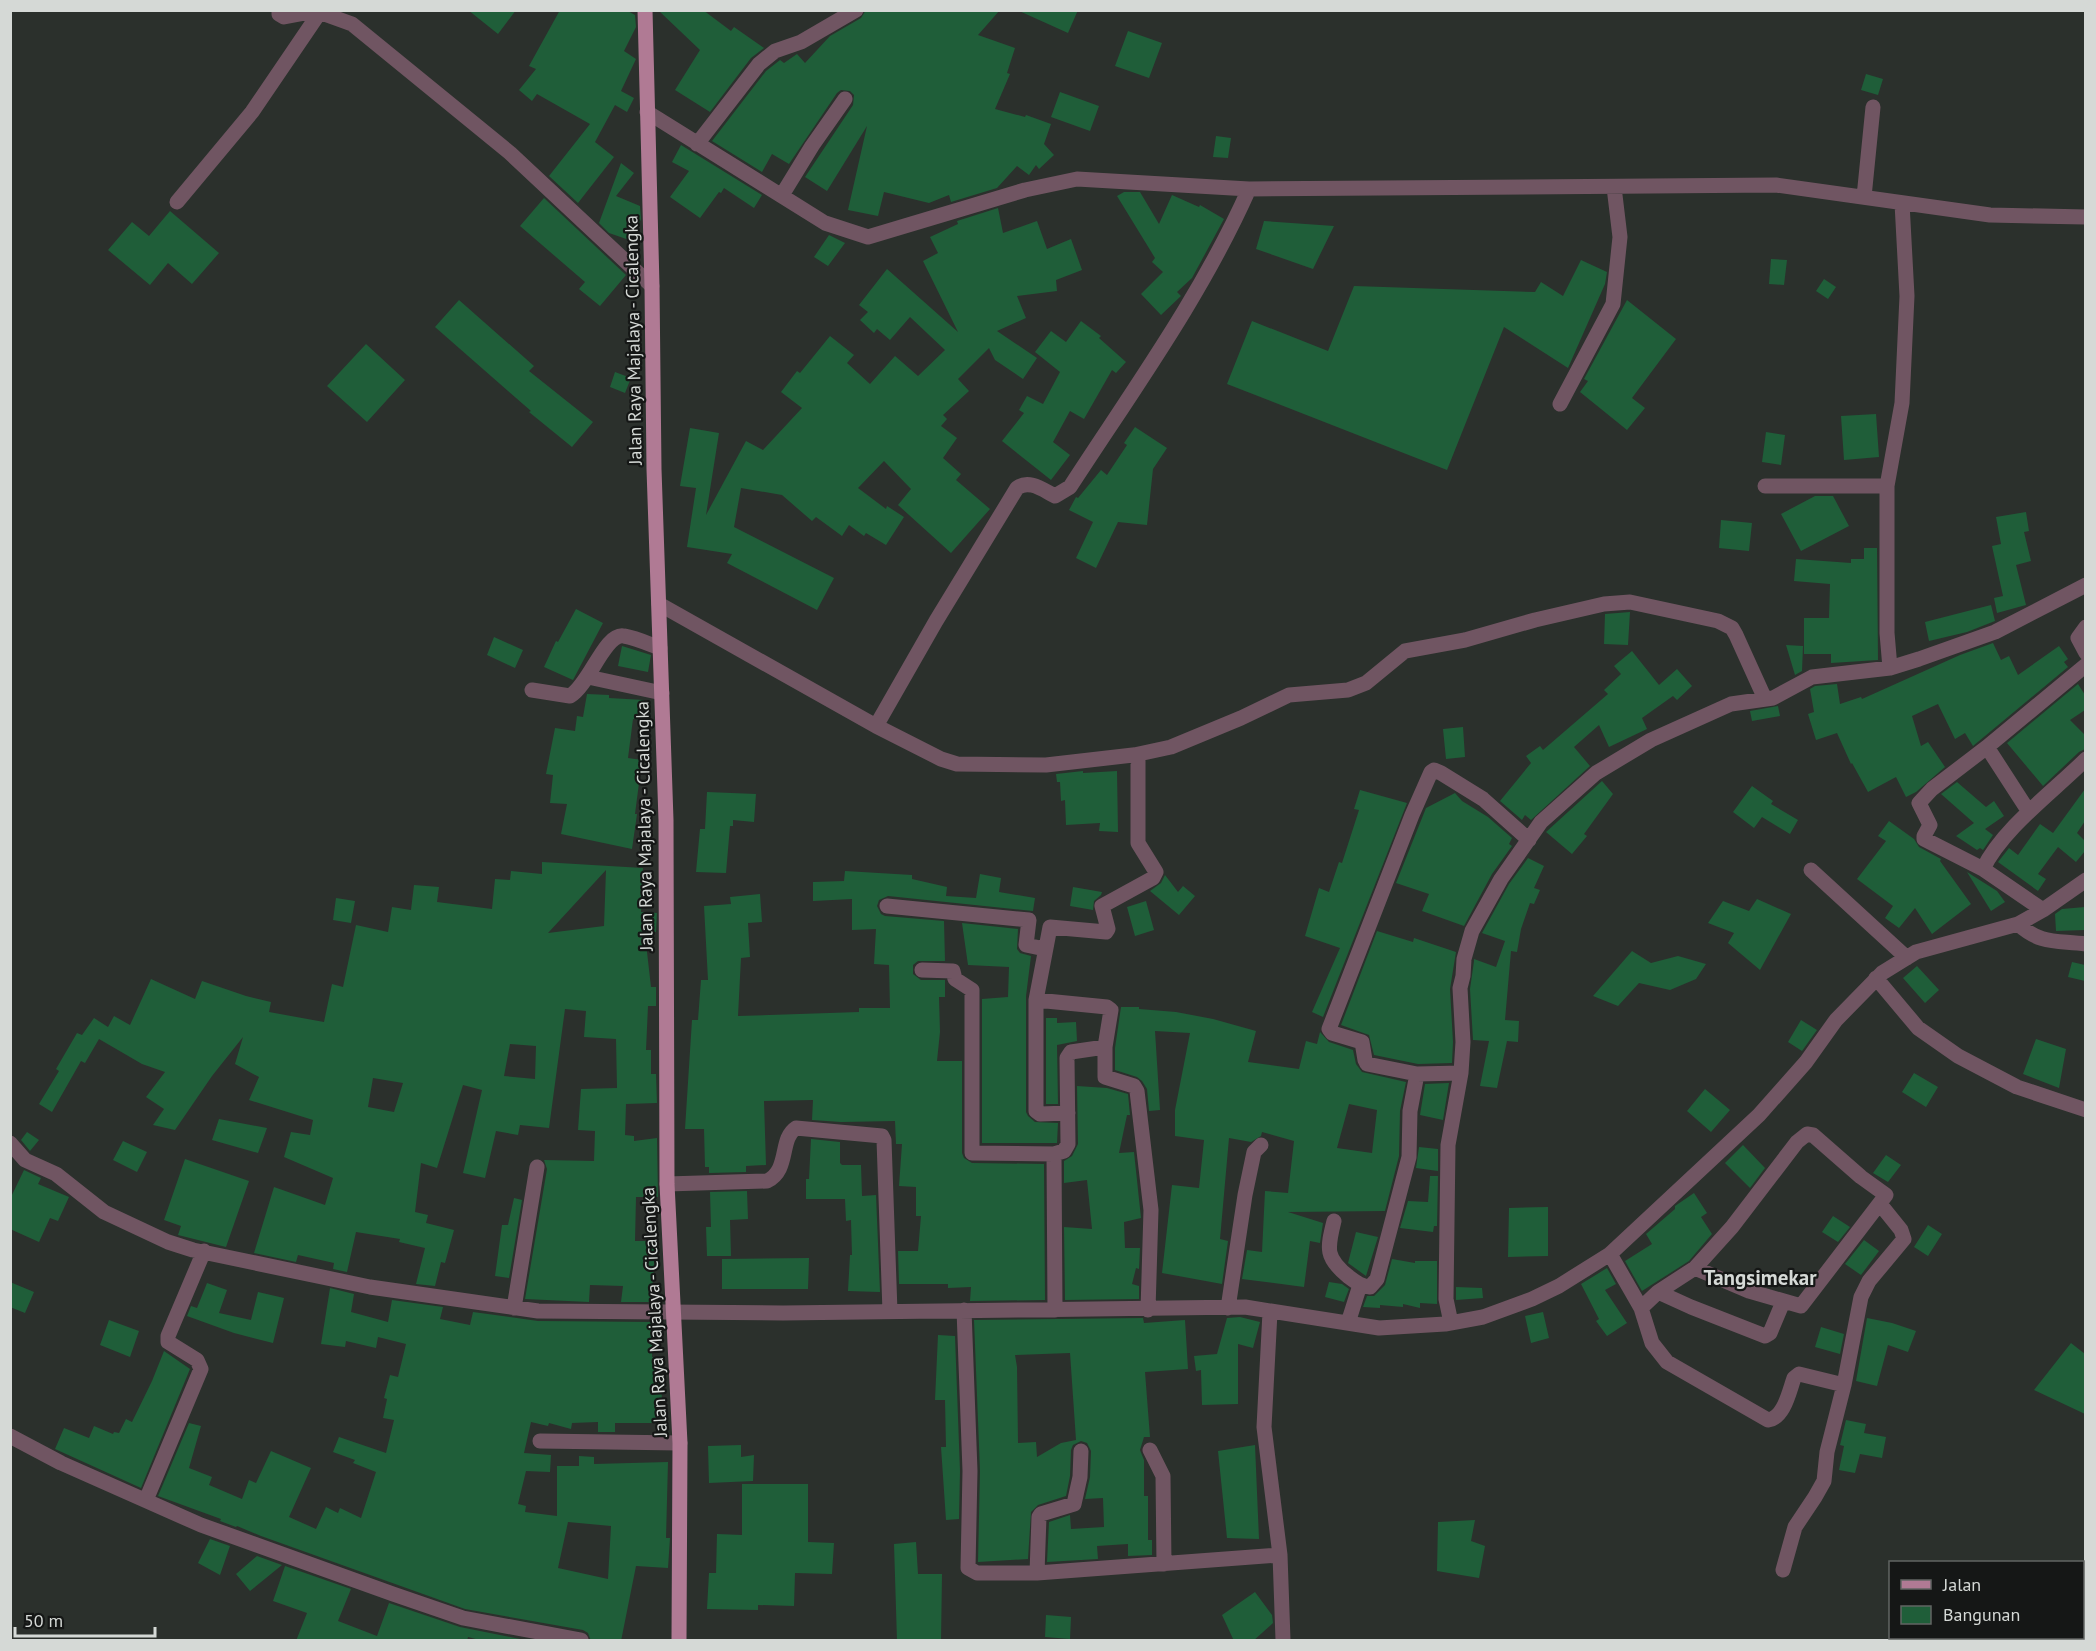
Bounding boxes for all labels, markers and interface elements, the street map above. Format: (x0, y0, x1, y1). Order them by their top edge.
street label: Jalan Raya Majalaya - Cicalengka (619, 215, 647, 466)
street label: Jalan Raya Majalaya - Cicalengka (630, 701, 658, 952)
street label: Jalan Raya Majalaya - Cicalengka (636, 1187, 672, 1438)
district label: Tangsimekar (1703, 1264, 1817, 1291)
legend (1889, 1561, 2084, 1639)
text: Jalan (1942, 1573, 1981, 1596)
scale bar (15, 1600, 154, 1638)
text: Bangunan (1943, 1603, 2020, 1626)
text: 50 m (24, 1609, 63, 1632)

